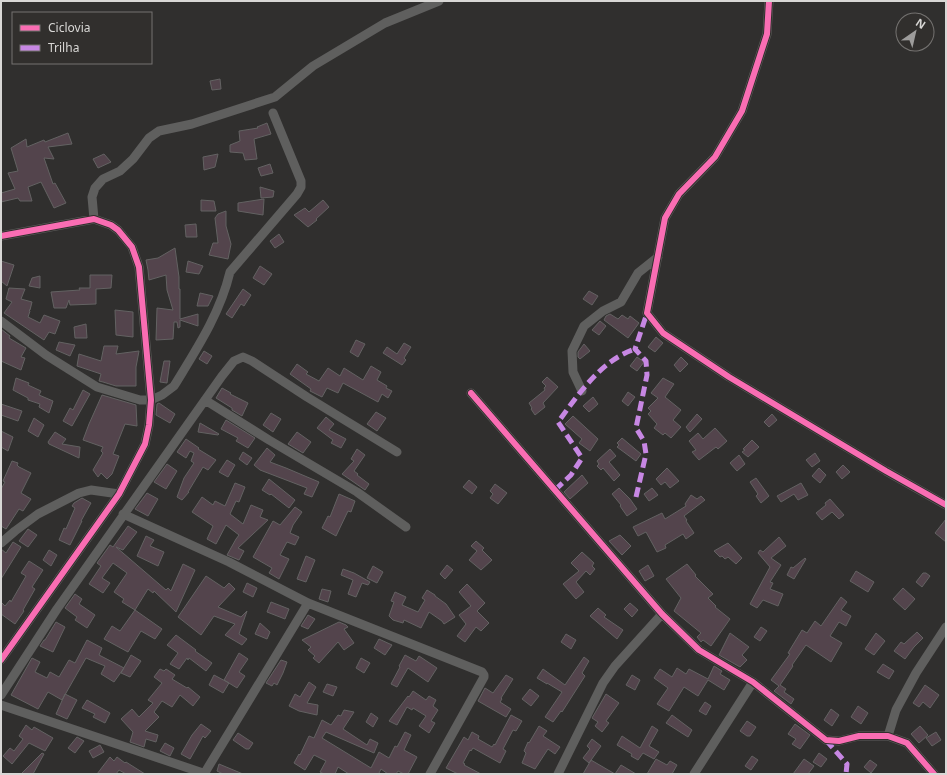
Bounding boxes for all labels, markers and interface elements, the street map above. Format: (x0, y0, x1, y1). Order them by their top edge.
legend (12, 12, 152, 64)
north arrow (895, 12, 935, 52)
text: N (913, 15, 929, 32)
text: Ciclovia (48, 19, 90, 36)
text: Trilha (48, 39, 79, 56)

